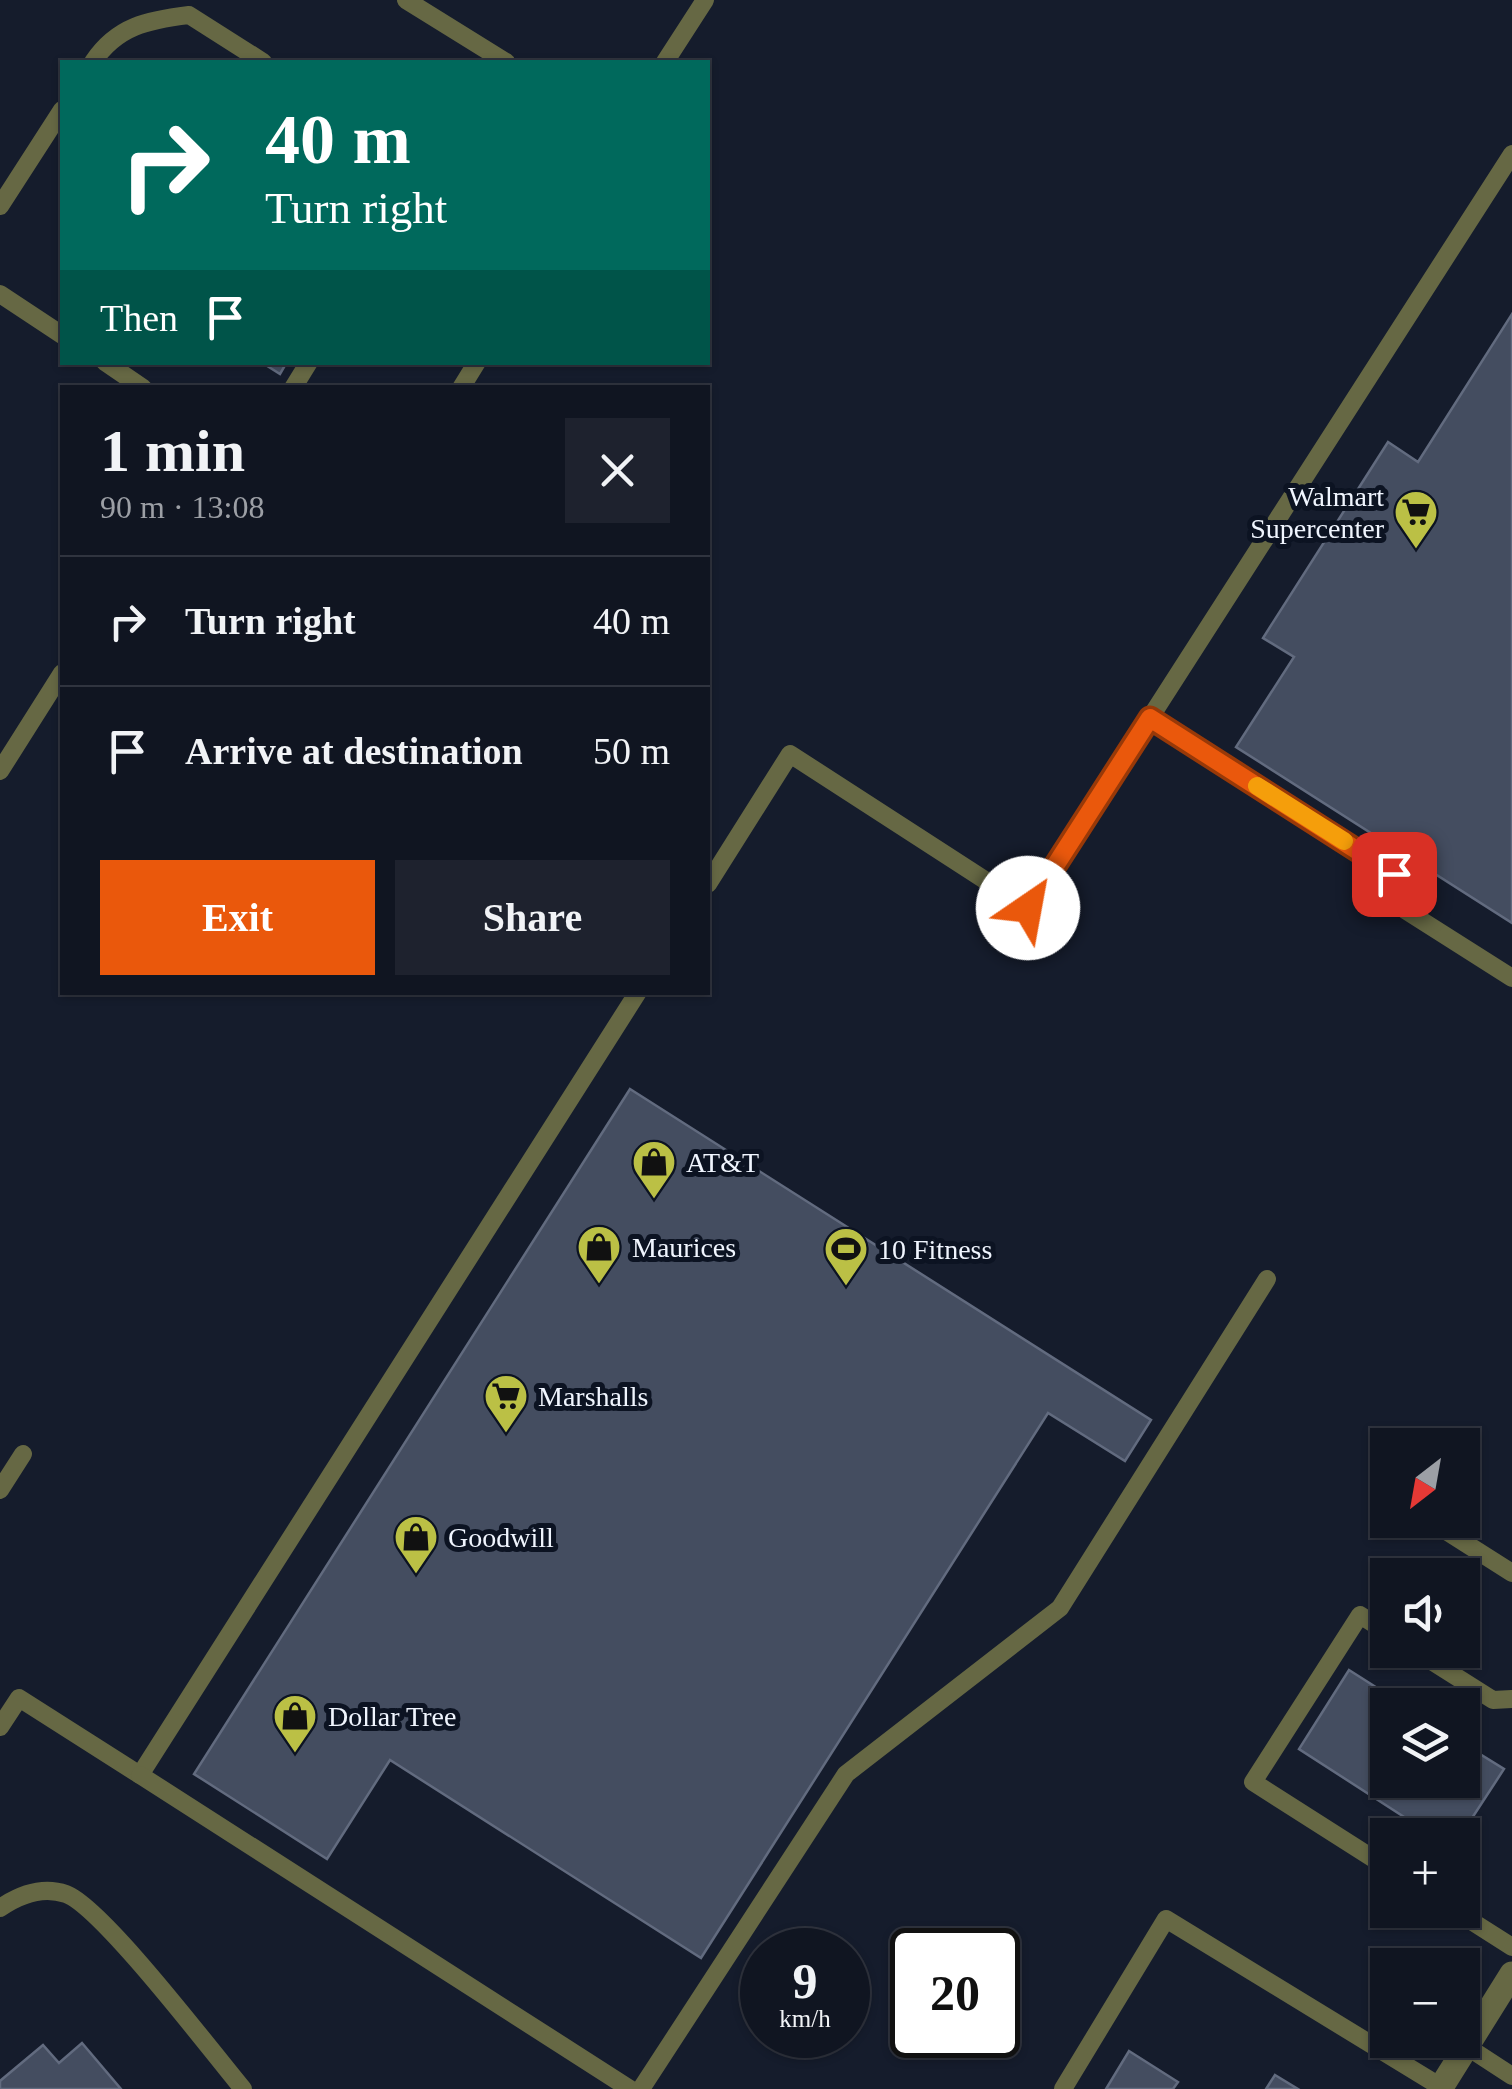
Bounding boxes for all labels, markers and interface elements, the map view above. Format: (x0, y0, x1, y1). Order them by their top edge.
icon: right (100, 100, 230, 230)
text: 40 m (265, 101, 411, 178)
text: Turn right (265, 183, 447, 233)
icon: arrive (198, 290, 253, 345)
text: Then (100, 297, 178, 339)
text: 1 min (100, 418, 245, 484)
button: close (565, 418, 670, 523)
place label: Walmart Supercenter (1250, 481, 1385, 544)
text: 90 m · 13:08 (100, 489, 264, 525)
supermarket icon: Walmart Supercenter (1393, 489, 1439, 550)
icon: right (100, 594, 155, 649)
text: Turn right (185, 600, 356, 642)
text: 40 m (593, 600, 670, 642)
icon: arrive (100, 724, 155, 779)
text: Arrive at destination (185, 730, 523, 772)
text: 50 m (593, 730, 670, 772)
pin (1352, 832, 1437, 917)
icon: arrive (1367, 847, 1422, 902)
position arrow (976, 856, 1080, 960)
button: Exit (100, 860, 375, 975)
button: Share (395, 860, 670, 975)
shop icon: AT&T (631, 1139, 677, 1200)
place label: AT&T (686, 1147, 759, 1178)
shop icon: Maurices (576, 1224, 622, 1285)
sports icon: 10 Fitness (823, 1226, 869, 1287)
place label: Maurices (632, 1232, 736, 1263)
place label: 10 Fitness (878, 1234, 992, 1265)
supermarket icon: Marshalls (483, 1373, 529, 1434)
place label: Marshalls (538, 1381, 648, 1412)
north arrow (1370, 1428, 1480, 1538)
map controls (1370, 1428, 1480, 2058)
shop icon: Goodwill (393, 1514, 439, 1575)
place label: Goodwill (448, 1522, 554, 1553)
button: sound (1370, 1558, 1480, 1668)
button: layers (1370, 1688, 1480, 1798)
shop icon: Dollar Tree (272, 1693, 318, 1754)
place label: Dollar Tree (328, 1701, 456, 1732)
button: + (1370, 1818, 1480, 1928)
speed limit sign: 20 (890, 1928, 1020, 2058)
button: − (1370, 1948, 1480, 2058)
text: 9 (793, 1953, 818, 2009)
text: km/h (779, 2005, 831, 2032)

